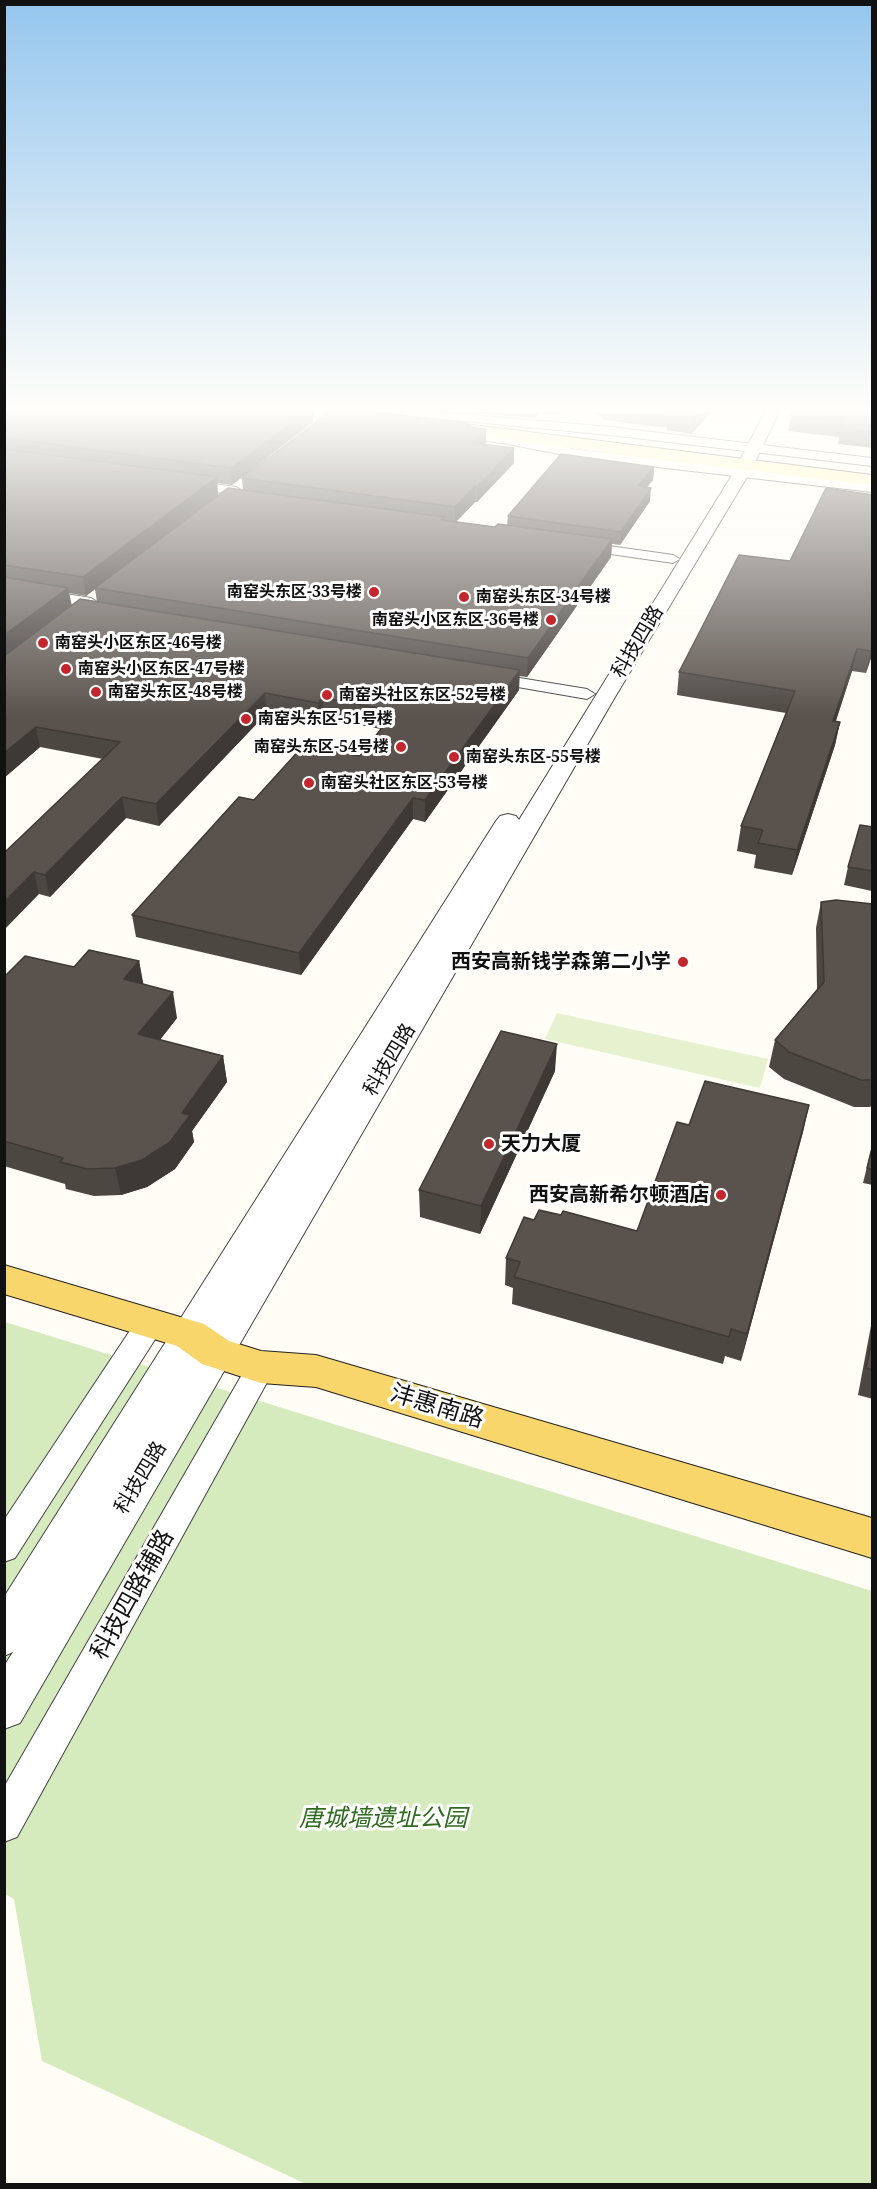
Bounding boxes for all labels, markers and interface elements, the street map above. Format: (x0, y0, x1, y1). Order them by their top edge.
place label: 南窑头东区-33号楼 (227, 582, 362, 602)
marker: 南窑头东区-33号楼 (367, 585, 381, 599)
place label: 南窑头东区-34号楼 (476, 587, 611, 607)
marker: 南窑头东区-34号楼 (457, 590, 471, 604)
street label: 科技四路 (607, 602, 669, 682)
place label: 南窑头小区东区-36号楼 (372, 610, 539, 630)
marker: 南窑头小区东区-36号楼 (544, 613, 558, 627)
place label: 南窑头小区东区-46号楼 (55, 633, 222, 653)
marker: 南窑头小区东区-46号楼 (36, 636, 50, 650)
place label: 南窑头小区东区-47号楼 (78, 659, 245, 679)
marker: 南窑头小区东区-47号楼 (59, 662, 73, 676)
place label: 南窑头东区-48号楼 (108, 682, 243, 702)
marker: 南窑头东区-48号楼 (89, 685, 103, 699)
place label: 南窑头社区东区-52号楼 (339, 685, 506, 705)
marker: 南窑头社区东区-52号楼 (320, 688, 334, 702)
place label: 南窑头东区-51号楼 (258, 709, 393, 729)
marker: 南窑头东区-51号楼 (239, 712, 253, 726)
place label: 南窑头东区-54号楼 (254, 737, 389, 757)
marker: 南窑头东区-54号楼 (394, 740, 408, 754)
place label: 南窑头东区-55号楼 (466, 747, 601, 767)
marker: 南窑头东区-55号楼 (447, 750, 461, 764)
place label: 南窑头社区东区-53号楼 (321, 773, 488, 793)
marker: 南窑头社区东区-53号楼 (302, 776, 316, 790)
place label: 西安高新钱学森第二小学 (451, 950, 671, 974)
marker: 西安高新钱学森第二小学 (676, 955, 690, 969)
street label: 科技四路 (359, 1020, 421, 1100)
place label: 天力大厦 (501, 1132, 581, 1156)
marker: 天力大厦 (482, 1137, 496, 1151)
place label: 西安高新希尔顿酒店 (529, 1183, 709, 1207)
marker: 西安高新希尔顿酒店 (714, 1188, 728, 1202)
street label: 沣惠南路 (387, 1379, 487, 1435)
street label: 科技四路 (110, 1438, 172, 1518)
street label: 科技四路辅路 (85, 1525, 181, 1665)
park label: 唐城墙遗址公园 (299, 1805, 467, 1833)

